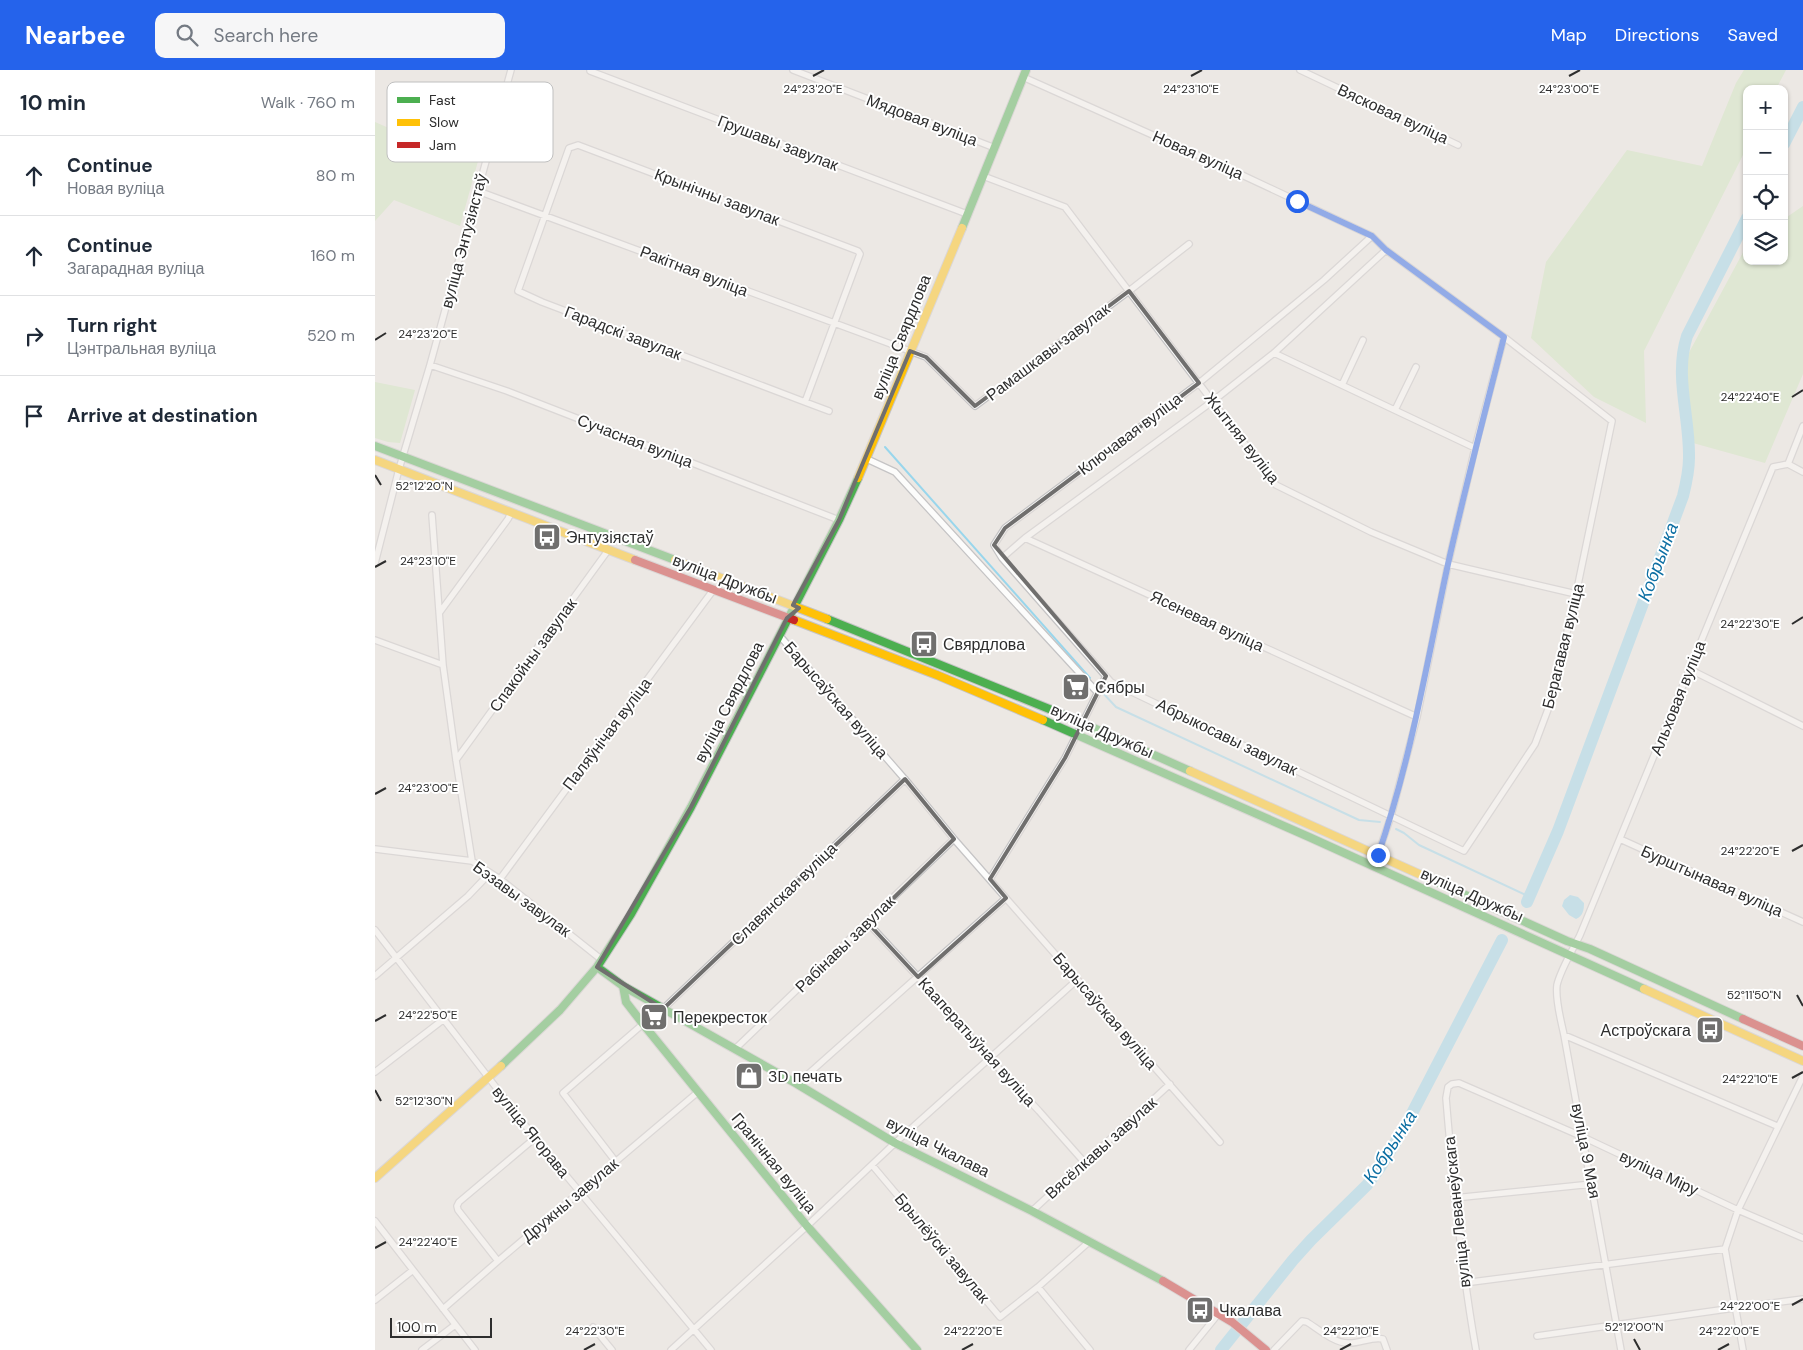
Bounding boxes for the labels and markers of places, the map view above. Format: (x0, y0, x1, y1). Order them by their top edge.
bus stop icon: Энтузіястаў (532, 522, 562, 552)
place label: Энтузіястаў (566, 527, 653, 548)
bus stop icon: Свярдлова (909, 629, 939, 659)
place label: Свярдлова (943, 634, 1025, 655)
supermarket icon: Сябры (1061, 672, 1091, 702)
place label: Сябры (1095, 677, 1145, 698)
supermarket icon: Перекресток (639, 1002, 669, 1032)
place label: Перекресток (673, 1007, 768, 1028)
bus stop icon: Астроўскага (1695, 1015, 1725, 1045)
place label: Астроўскага (1601, 1020, 1691, 1041)
shop icon: 3D печать (734, 1061, 764, 1091)
place label: 3D печать (768, 1066, 842, 1087)
bus stop icon: Чкалава (1185, 1295, 1215, 1325)
place label: Чкалава (1219, 1300, 1281, 1321)

